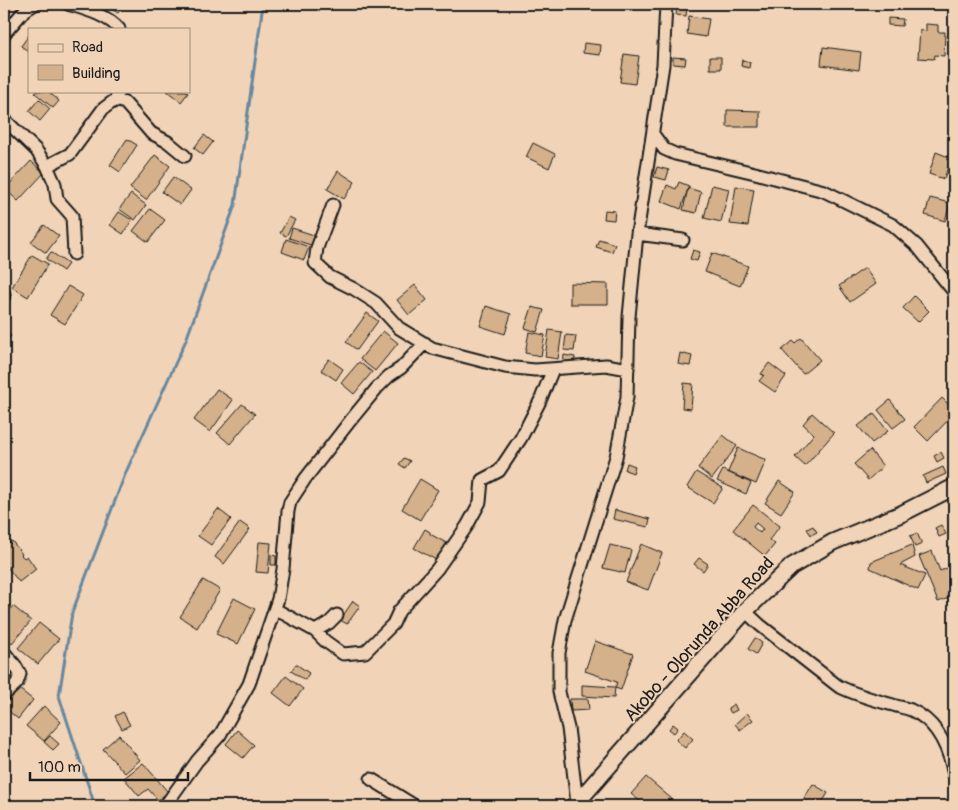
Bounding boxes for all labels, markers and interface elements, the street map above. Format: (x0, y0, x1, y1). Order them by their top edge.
legend (28, 28, 190, 92)
text: Road (72, 38, 103, 57)
text: Building (72, 64, 120, 83)
street label: Akobo - Olorunda Abba Road (619, 552, 779, 727)
scale bar (30, 750, 188, 782)
text: 100 m (38, 758, 81, 777)

